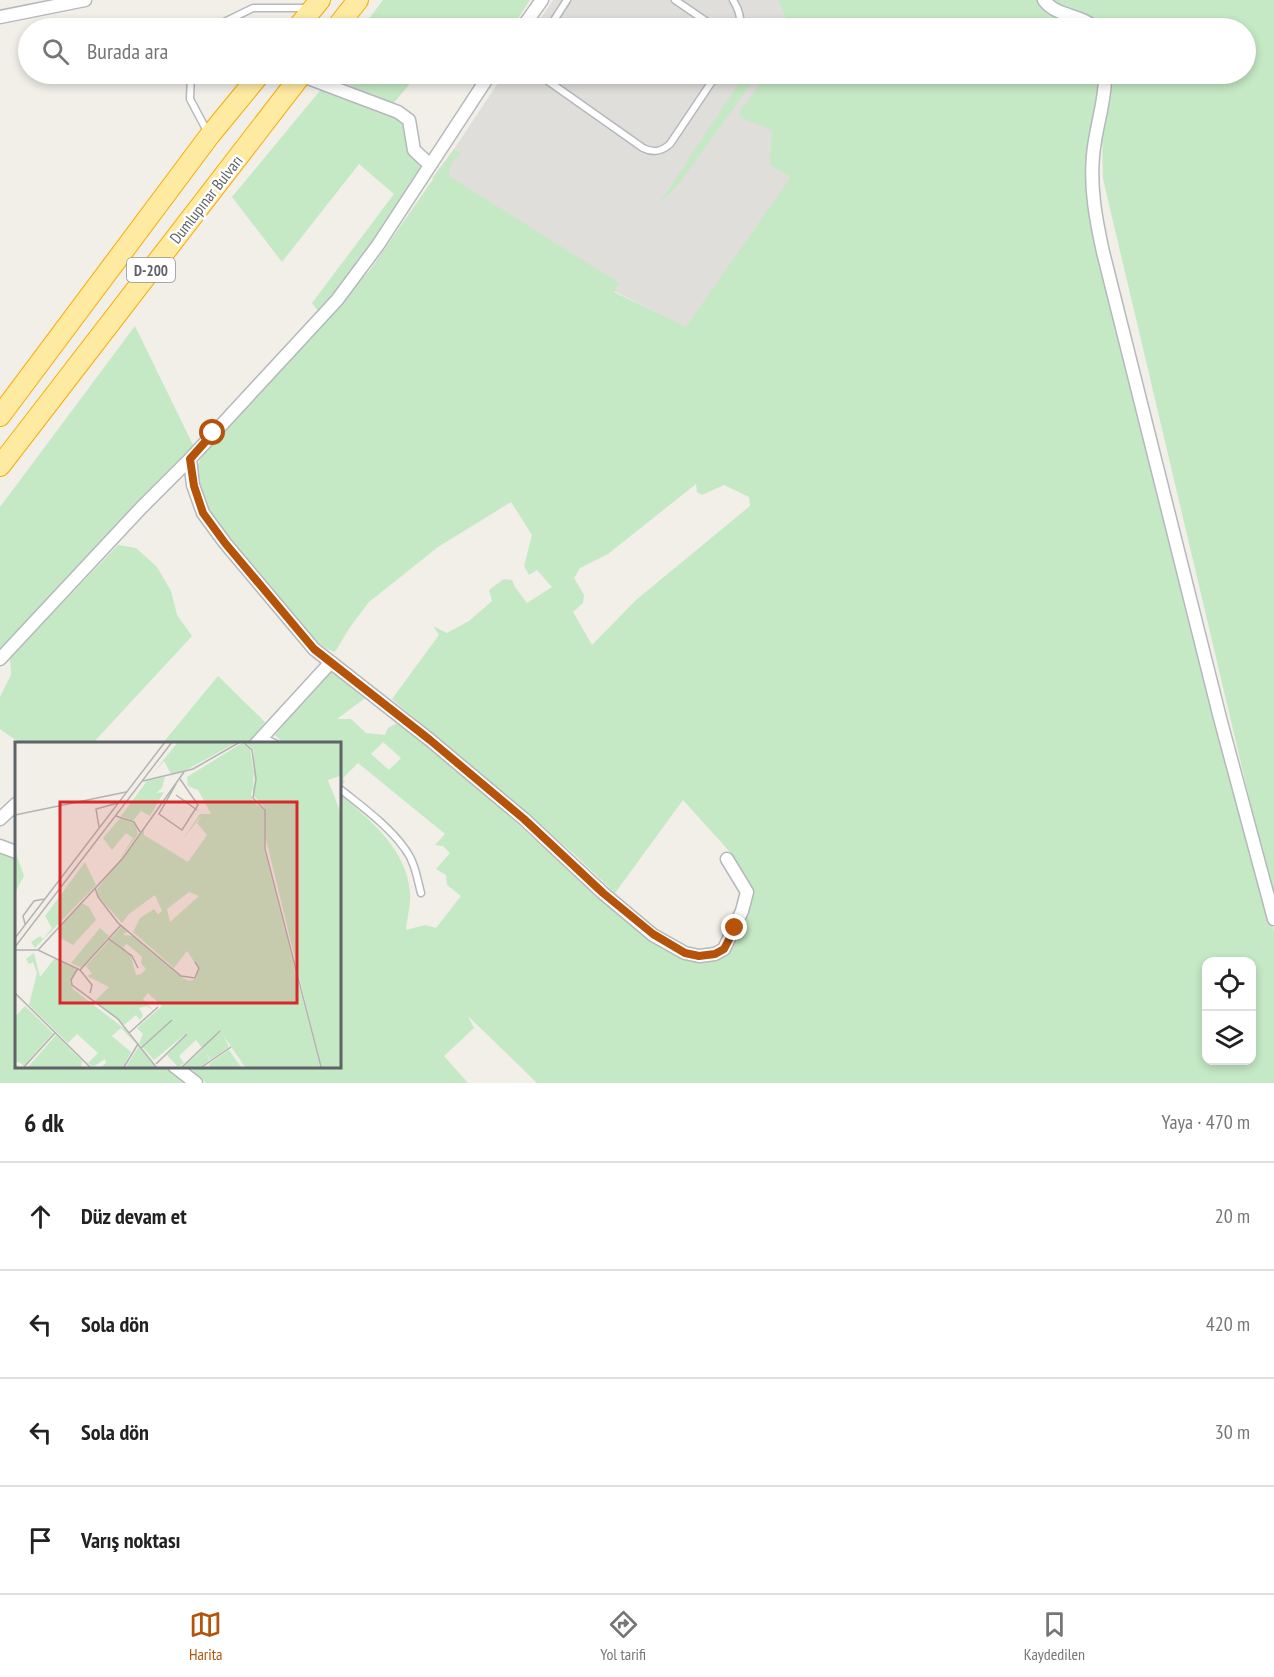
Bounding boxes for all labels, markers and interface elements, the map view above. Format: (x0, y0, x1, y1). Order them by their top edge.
search box (18, 18, 1256, 84)
icon: search (39, 35, 72, 68)
text: Burada ara (87, 37, 168, 65)
street label: Dumlupınar Bulvarı (165, 151, 247, 247)
road number: D-200 (127, 258, 175, 282)
route start (199, 419, 225, 445)
inset map (15, 742, 340, 1068)
route end (721, 914, 747, 940)
map controls (1202, 957, 1256, 1065)
button: locate (1202, 957, 1256, 1011)
button: layers (1202, 1011, 1256, 1065)
text: 6 dk (24, 1106, 64, 1139)
text: Yaya · 470 m (1162, 1109, 1250, 1135)
icon: ahead (24, 1200, 57, 1233)
text: Düz devam et (81, 1202, 187, 1230)
text: 20 m (1215, 1203, 1250, 1229)
icon: left (24, 1308, 57, 1341)
text: Sola dön (81, 1310, 149, 1338)
text: 420 m (1206, 1311, 1250, 1337)
icon: left (24, 1416, 57, 1449)
text: Sola dön (81, 1418, 149, 1446)
text: 30 m (1215, 1419, 1250, 1445)
icon: arrive (24, 1524, 57, 1557)
text: Varış noktası (81, 1526, 181, 1554)
tab: Harita (189, 1608, 223, 1664)
tab: Yol tarifi (600, 1608, 646, 1664)
tab: Kaydedilen (1024, 1608, 1085, 1664)

